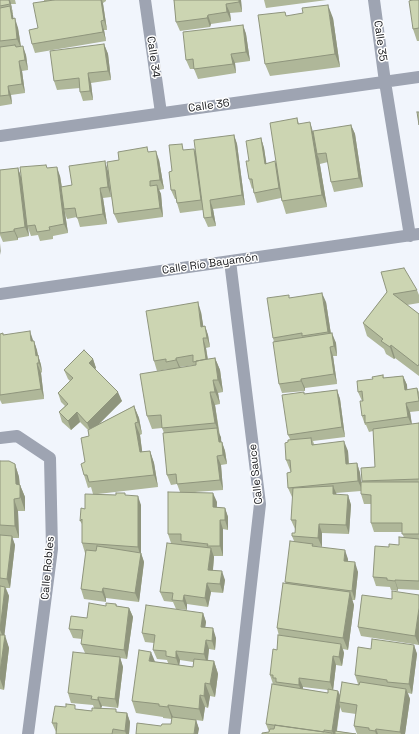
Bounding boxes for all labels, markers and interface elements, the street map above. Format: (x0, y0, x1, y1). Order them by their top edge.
street label: Calle 35 (371, 20, 389, 62)
street label: Calle 34 (144, 35, 162, 79)
street label: Calle 36 (188, 97, 230, 115)
street label: Calle Río Bayamón (161, 251, 259, 277)
street label: Calle Sauce (246, 443, 266, 505)
street label: Calle Robles (39, 536, 57, 600)

